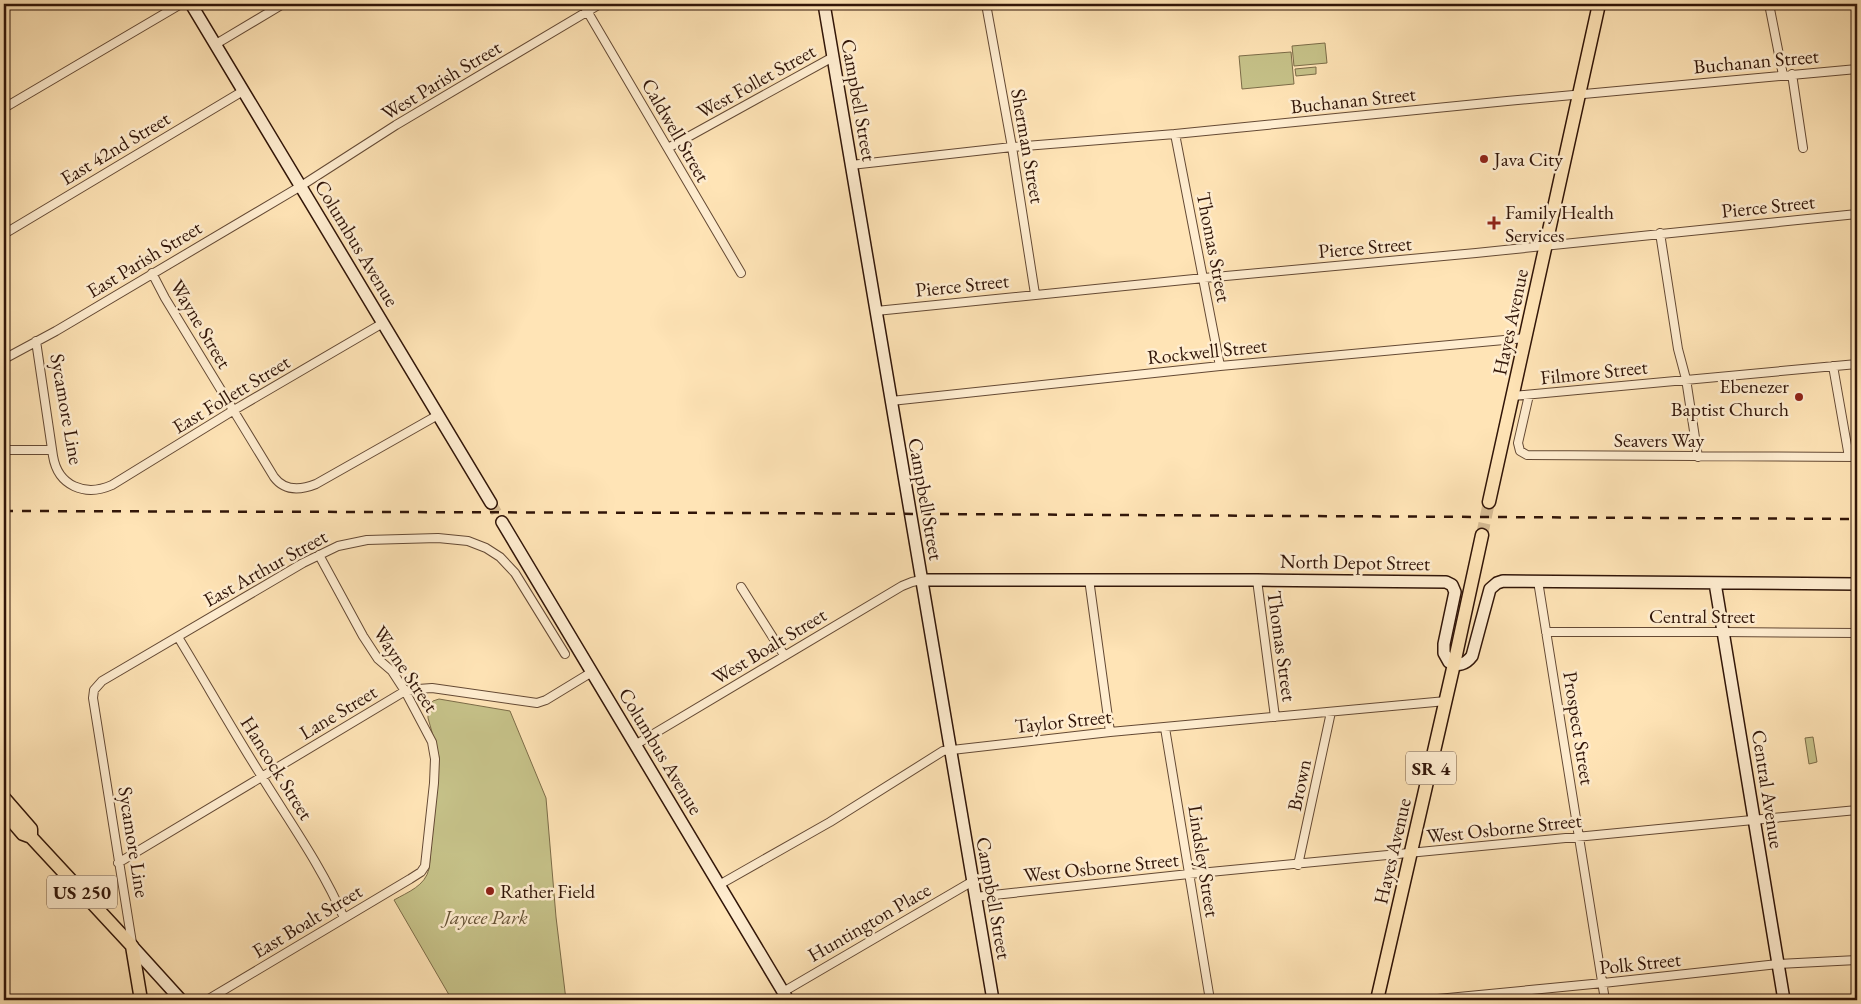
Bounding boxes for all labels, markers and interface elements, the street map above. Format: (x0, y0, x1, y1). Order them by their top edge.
street label: West Parish Street (376, 34, 506, 126)
street label: West Follet Street (692, 37, 821, 124)
street label: Campbell Street (835, 37, 883, 164)
street label: Buchanan Street (1692, 43, 1820, 79)
street label: Caldwell Street (636, 73, 717, 187)
street label: Buchanan Street (1289, 80, 1418, 120)
street label: Sherman Street (1005, 87, 1051, 206)
street label: East 42nd Street (55, 105, 175, 191)
place label: Java City (1492, 146, 1563, 172)
marker: Java City (1478, 153, 1490, 165)
street label: Columbus Avenue (309, 175, 405, 311)
street label: Pierce Street (1720, 188, 1817, 224)
street label: Thomas Street (1191, 190, 1238, 305)
place label: Family Health Services (1505, 199, 1614, 248)
street label: East Parish Street (82, 214, 207, 304)
marker: Family Health Services (1487, 216, 1501, 230)
street label: Pierce Street (1317, 230, 1414, 264)
street label: Hayes Avenue (1486, 266, 1534, 377)
street label: Pierce Street (914, 267, 1011, 303)
street label: Wayne Street (164, 275, 238, 374)
street label: Rockwell Street (1146, 332, 1269, 370)
street label: East Follett Street (167, 348, 295, 439)
street label: Sycamore Line (44, 351, 90, 467)
street label: Filmore Street (1539, 353, 1650, 391)
place label: Ebenezer Baptist Church (1671, 373, 1789, 422)
marker: Ebenezer Baptist Church (1793, 391, 1805, 403)
street label: Seavers Way (1614, 427, 1705, 453)
street label: Campbell Street (902, 436, 950, 563)
street label: East Arthur Street (198, 523, 332, 613)
street label: North Depot Street (1280, 548, 1431, 576)
street label: Thomas Street (1261, 589, 1303, 704)
street label: West Boalt Street (707, 601, 832, 690)
street label: Central Street (1649, 603, 1756, 629)
street label: Wayne Street (367, 621, 445, 718)
street label: Prospect Street (1557, 669, 1601, 787)
street label: Lane Street (294, 678, 382, 745)
street label: Columbus Avenue (613, 683, 709, 819)
street label: Taylor Street (1013, 703, 1113, 739)
street label: Hancock Street (235, 711, 320, 825)
street label: Central Avenue (1746, 728, 1790, 850)
road number: SR 4 (1406, 751, 1456, 784)
street label: Brown (1281, 756, 1317, 813)
street label: Sycamore Line (112, 785, 156, 900)
street label: Hayes Avenue (1367, 795, 1417, 906)
street label: Lindsley Street (1182, 803, 1226, 920)
street label: West Osborne Street (1425, 807, 1584, 849)
street label: Campbell Street (970, 835, 1018, 962)
street label: West Osborne Street (1022, 846, 1181, 888)
road number: US 250 (47, 876, 117, 909)
street label: Huntington Place (803, 876, 935, 968)
street label: East Boalt Street (247, 878, 367, 964)
place label: Rather Field (500, 878, 596, 904)
marker: Rather Field (484, 885, 496, 897)
park label: Jaycee Park (440, 904, 528, 930)
street label: Polk Street (1598, 946, 1683, 980)

